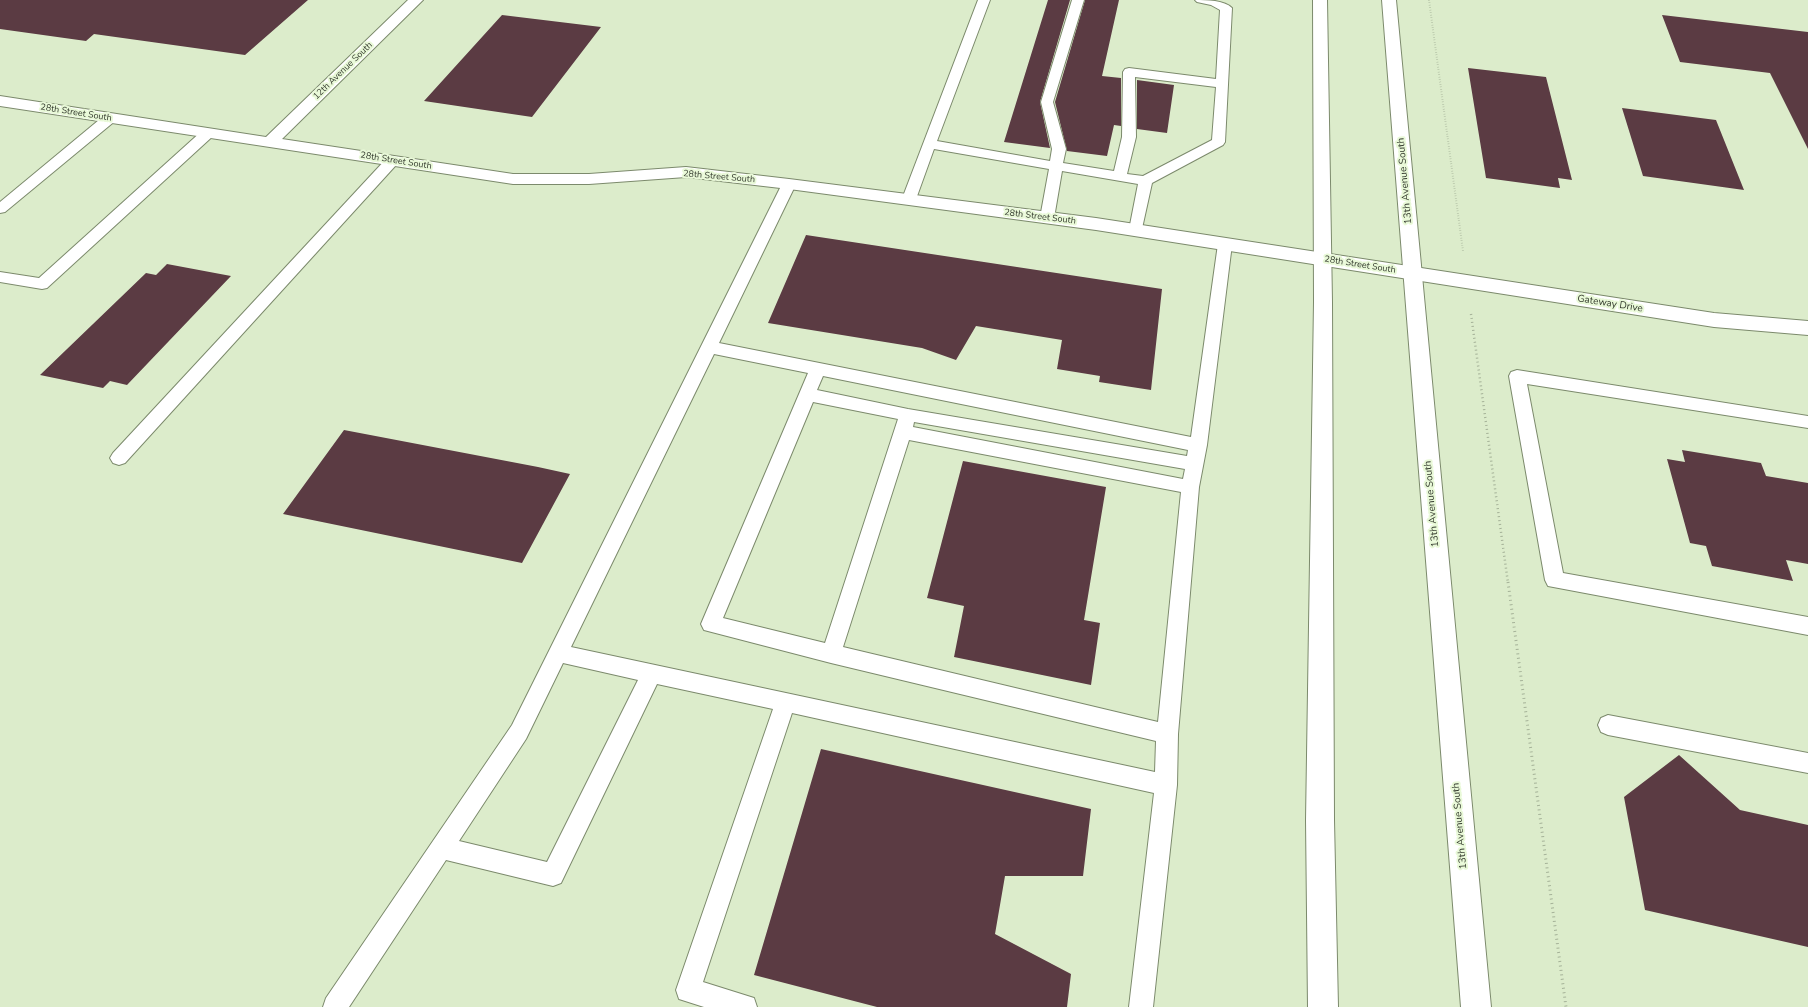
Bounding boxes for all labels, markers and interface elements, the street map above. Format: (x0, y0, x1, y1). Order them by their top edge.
street label: 12th Avenue South (311, 40, 375, 102)
street label: 28th Street South (40, 102, 112, 124)
street label: 13th Avenue South (1395, 137, 1415, 225)
street label: 28th Street South (360, 150, 432, 172)
street label: 28th Street South (683, 168, 755, 186)
street label: 28th Street South (1004, 207, 1076, 227)
street label: 28th Street South (1324, 254, 1396, 276)
street label: Gateway Drive (1576, 293, 1644, 315)
street label: 13th Avenue South (1422, 460, 1442, 548)
street label: 13th Avenue South (1450, 782, 1470, 870)

